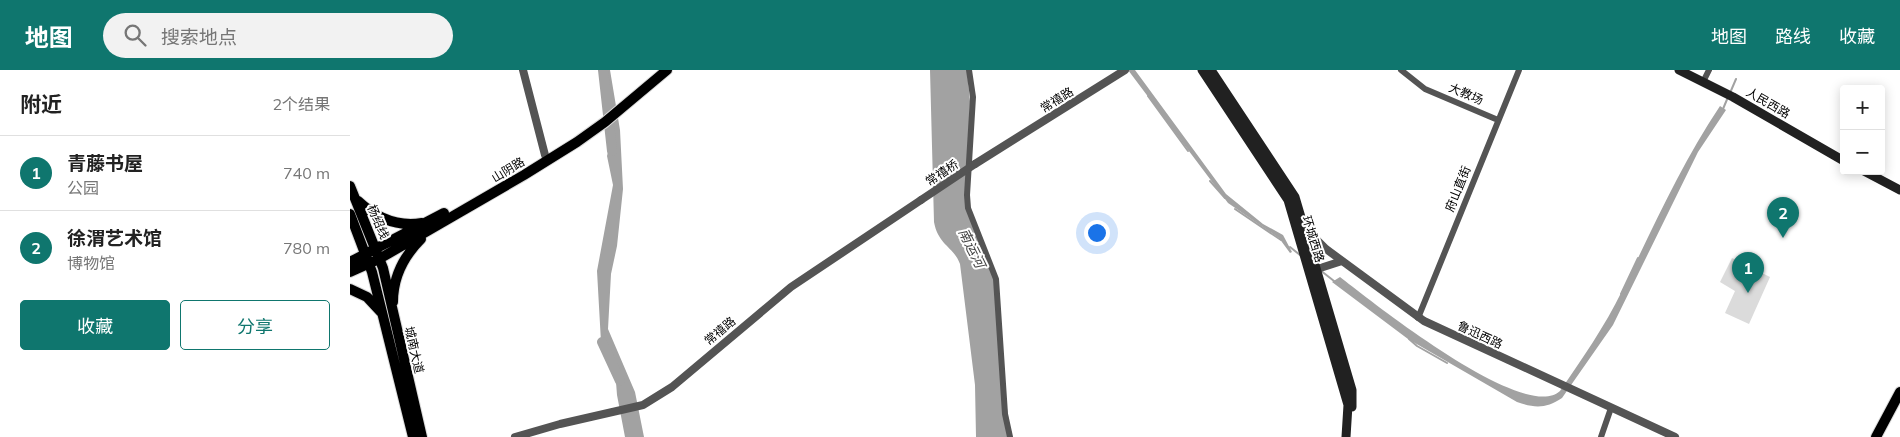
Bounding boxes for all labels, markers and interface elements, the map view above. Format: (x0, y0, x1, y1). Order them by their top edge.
search box (103, 13, 453, 58)
icon: search (121, 21, 149, 49)
text: 地图 (25, 22, 73, 52)
text: 搜索地点 (161, 25, 237, 49)
text: 地图 (1711, 25, 1747, 48)
text: 路线 (1775, 25, 1811, 48)
text: 收藏 (1839, 25, 1875, 48)
street label: 大教场 (1447, 80, 1486, 107)
street label: 常禧路 (1037, 84, 1076, 115)
street label: 人民西路 (1744, 84, 1793, 121)
map controls (1840, 85, 1885, 175)
button: + (1840, 85, 1885, 130)
text: 附近 (20, 91, 62, 117)
text: 2个结果 (272, 94, 330, 114)
button: − (1840, 130, 1885, 175)
text: 青藤书屋 (67, 151, 143, 175)
street label: 山阴路 (488, 154, 527, 185)
street label: 常禧桥 (923, 156, 961, 189)
text: 1 (31, 163, 41, 183)
text: 740 m (283, 163, 330, 183)
street label: 府山直街 (1442, 164, 1473, 214)
text: 公园 (67, 178, 99, 198)
pin: 2 (1767, 197, 1799, 238)
street label: 杨绍线 (365, 202, 392, 241)
street label: 环城西路 (1299, 214, 1328, 264)
your location (1084, 220, 1110, 246)
water label: 南运河 (955, 225, 991, 274)
text: 徐渭艺术馆 (67, 226, 162, 250)
text: 2 (31, 238, 41, 258)
text: 780 m (283, 238, 330, 258)
pin: 1 (1732, 252, 1764, 293)
text: 博物馆 (67, 253, 115, 273)
button: 收藏 (20, 300, 170, 350)
button: 分享 (180, 300, 330, 350)
street label: 常禧路 (701, 313, 738, 348)
street label: 鲁迅西路 (1455, 318, 1505, 351)
street label: 城南大道 (402, 325, 427, 375)

